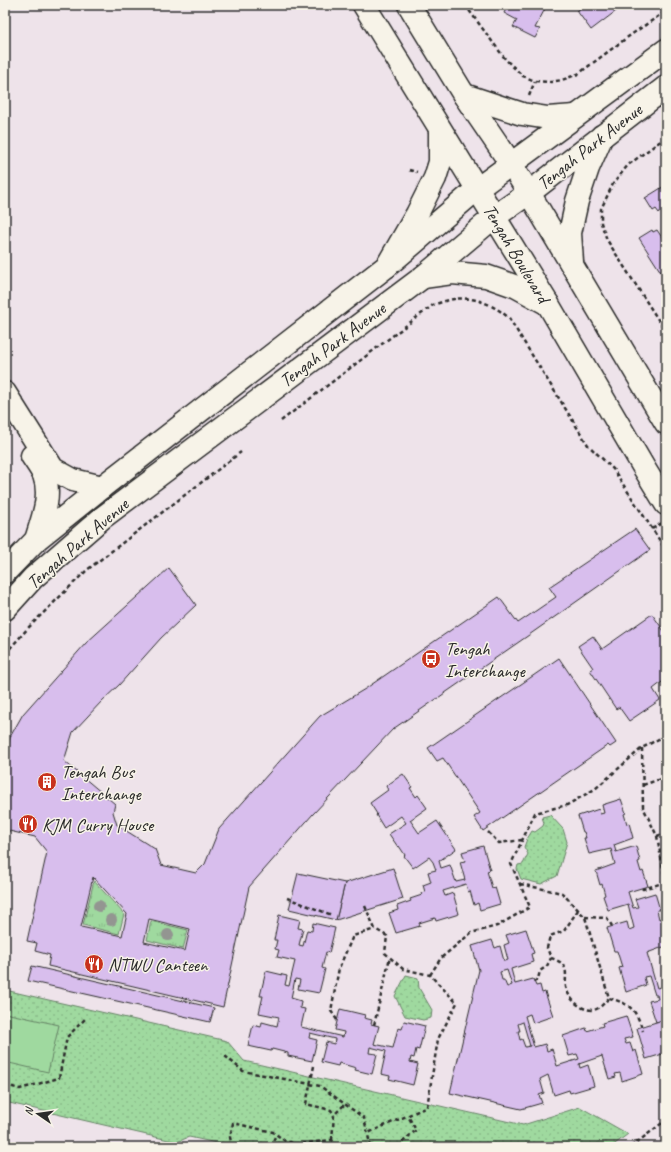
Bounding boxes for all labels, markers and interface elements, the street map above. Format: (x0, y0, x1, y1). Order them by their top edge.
street label: Tengah Park Avenue (532, 97, 649, 195)
street label: Tengah Boulevard (477, 200, 557, 310)
street label: Tengah Park Avenue (275, 296, 392, 393)
street label: Tengah Park Avenue (22, 492, 135, 595)
place label: Tengah Interchange (445, 637, 527, 683)
bus stop icon: Tengah Interchange (420, 648, 442, 670)
place label: Tengah Bus Interchange (61, 760, 143, 806)
building icon: Tengah Bus Interchange (36, 771, 58, 793)
restaurant icon: KJM Curry House (17, 813, 39, 835)
place label: KJM Curry House (42, 813, 155, 837)
restaurant icon: NTWU Canteen (83, 953, 105, 975)
place label: NTWU Canteen (108, 953, 209, 977)
north arrow (18, 1094, 58, 1134)
text: N (21, 1105, 36, 1117)

